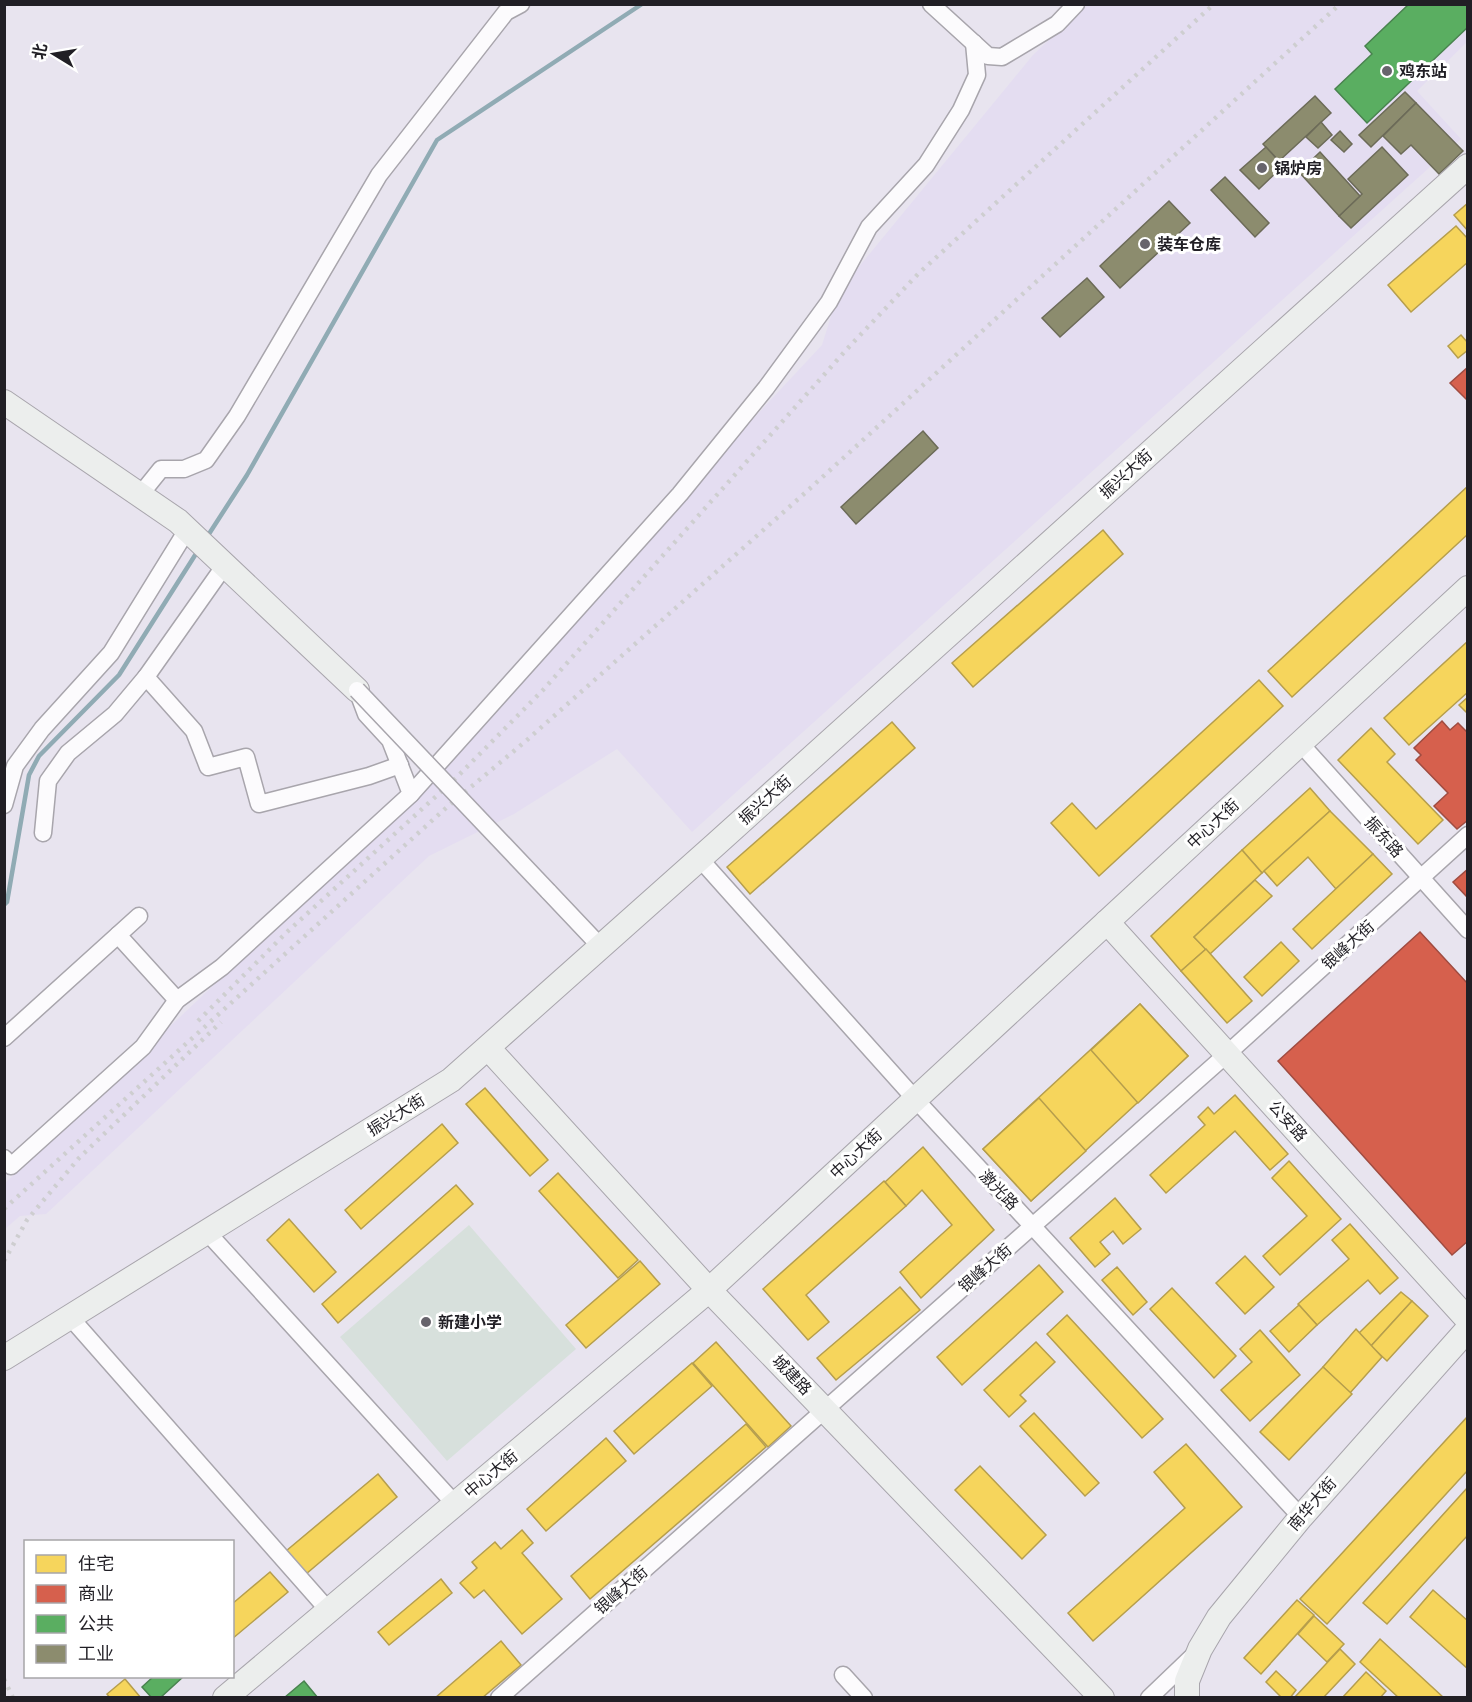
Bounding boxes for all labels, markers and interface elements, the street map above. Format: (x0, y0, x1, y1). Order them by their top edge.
north arrow (24, 24, 84, 84)
text: 北 (27, 41, 53, 61)
place label: 鸡东站 (1399, 60, 1447, 83)
marker: 鸡东站 (1380, 64, 1394, 78)
place label: 锅炉房 (1274, 157, 1322, 180)
marker: 锅炉房 (1255, 161, 1269, 175)
place label: 装车仓库 (1157, 233, 1221, 256)
marker: 装车仓库 (1138, 237, 1152, 251)
street label: 振兴大街 (1095, 444, 1157, 504)
street label: 振兴大街 (734, 770, 796, 830)
street label: 中心大街 (1182, 794, 1244, 854)
street label: 振东路 (1359, 811, 1409, 863)
street label: 银峰大街 (1317, 915, 1379, 975)
street label: 振兴大街 (363, 1088, 429, 1142)
street label: 公安路 (1263, 1095, 1313, 1147)
street label: 中心大街 (825, 1124, 887, 1184)
street label: 激光路 (974, 1165, 1024, 1215)
street label: 银峰大街 (953, 1238, 1017, 1298)
place label: 新建小学 (438, 1311, 502, 1334)
marker: 新建小学 (419, 1315, 433, 1329)
street label: 城建路 (767, 1350, 817, 1400)
street label: 中心大街 (459, 1445, 523, 1503)
street label: 南华大街 (1282, 1472, 1342, 1536)
legend (24, 1540, 234, 1678)
text: 住宅 (78, 1551, 114, 1576)
street label: 银峰大街 (589, 1560, 653, 1620)
text: 商业 (78, 1581, 114, 1606)
text: 公共 (78, 1611, 114, 1636)
text: 工业 (78, 1641, 114, 1666)

